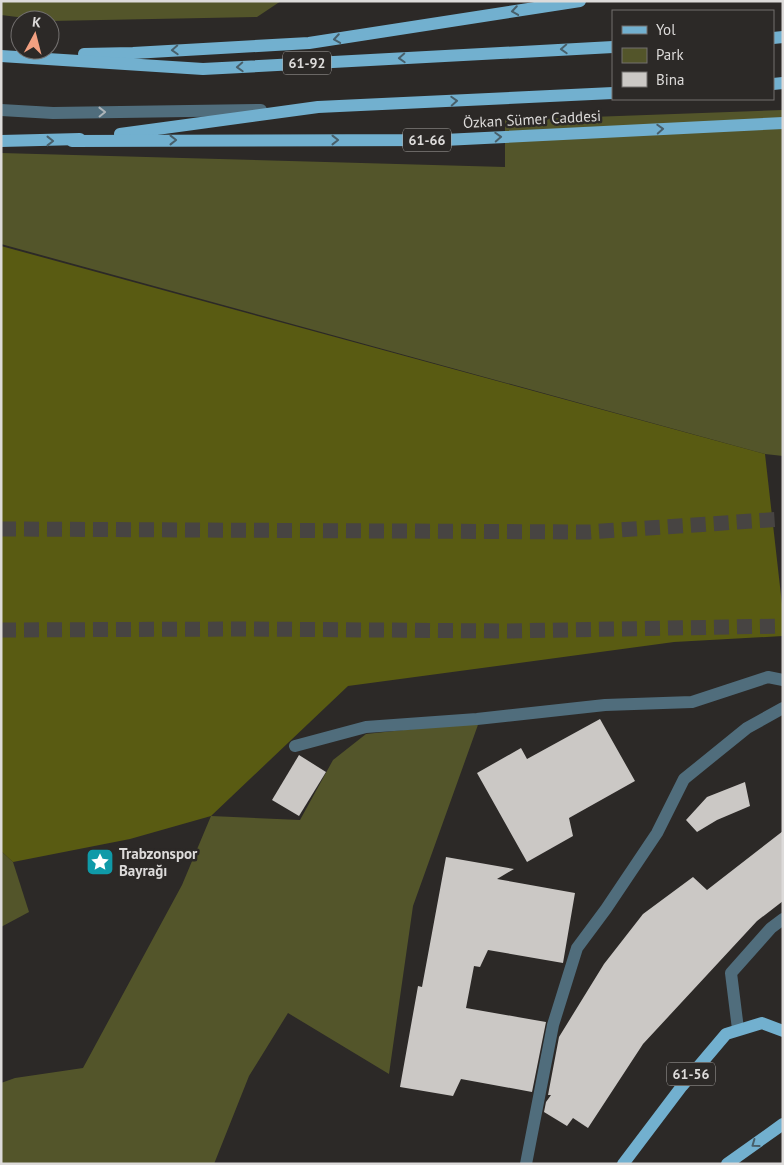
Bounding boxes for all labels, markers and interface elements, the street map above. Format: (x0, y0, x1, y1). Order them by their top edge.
one-way arrow (510, 6, 519, 16)
north arrow (10, 10, 60, 60)
legend (612, 10, 774, 100)
text: K (31, 13, 42, 32)
text: Yol (656, 20, 676, 39)
one-way arrow (332, 33, 341, 43)
one-way arrow (560, 44, 568, 55)
one-way arrow (171, 45, 179, 56)
text: Park (656, 45, 684, 64)
road number: 61-92 (283, 52, 331, 74)
one-way arrow (398, 52, 406, 63)
one-way arrow (235, 61, 243, 72)
text: Bina (656, 70, 684, 89)
one-way arrow (450, 95, 458, 106)
street label: Özkan Sümer Caddesi (462, 106, 602, 132)
one-way arrow (99, 107, 107, 117)
one-way arrow (656, 124, 664, 135)
road number: 61-66 (403, 128, 451, 152)
one-way arrow (494, 132, 502, 143)
one-way arrow (170, 135, 177, 145)
one-way arrow (332, 135, 340, 145)
one-way arrow (46, 136, 54, 146)
place label: Trabzonspor Bayrağı (119, 844, 198, 880)
place icon: Trabzonspor Bayrağı (85, 847, 115, 877)
road number: 61-56 (667, 1062, 715, 1086)
one-way arrow (751, 1138, 761, 1147)

